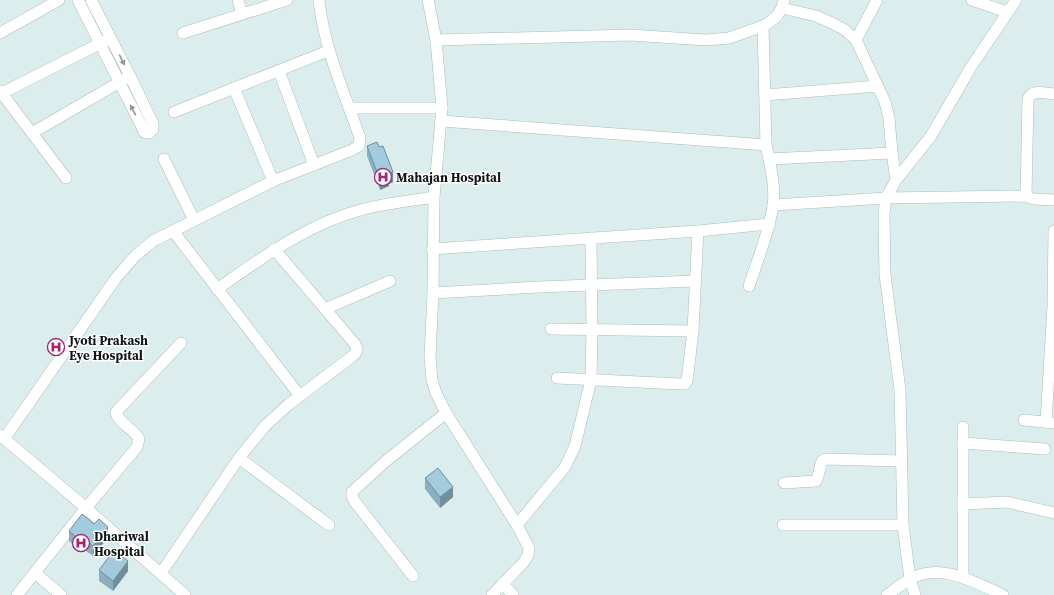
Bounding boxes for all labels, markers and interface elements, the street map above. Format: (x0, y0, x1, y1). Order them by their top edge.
one-way arrow (118, 54, 125, 65)
one-way arrow (130, 105, 137, 116)
hospital icon: Mahajan Hospital (373, 167, 393, 187)
place label: Mahajan Hospital (396, 169, 501, 186)
place label: Jyoti Prakash Eye Hospital (68, 332, 148, 364)
hospital icon: Jyoti Prakash Eye Hospital (46, 337, 66, 357)
place label: Dhariwal Hospital (94, 528, 149, 560)
hospital icon: Dhariwal Hospital (71, 533, 91, 553)

